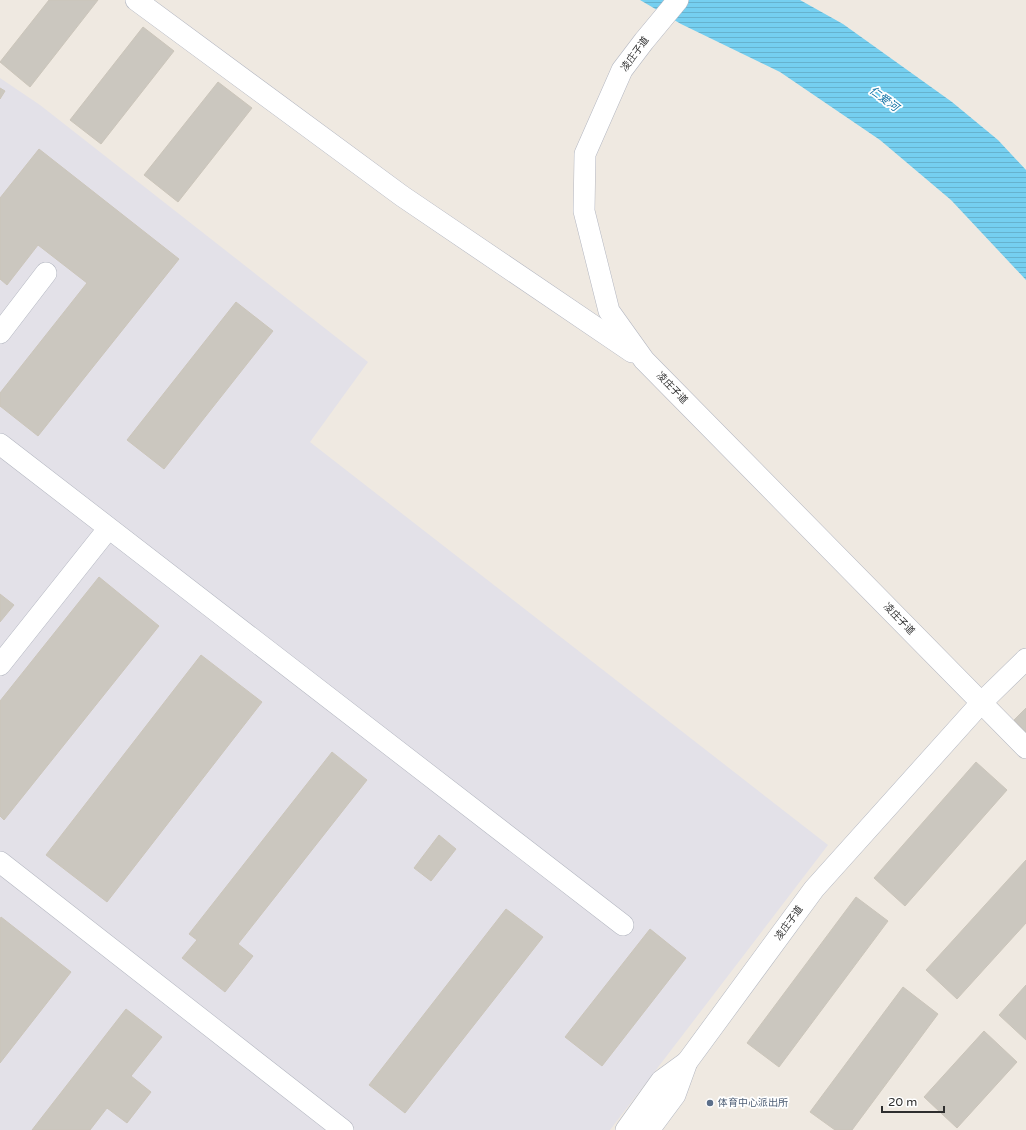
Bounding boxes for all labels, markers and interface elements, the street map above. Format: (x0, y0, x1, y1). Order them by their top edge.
street label: 凌庄子道 (618, 34, 652, 74)
water label: 仁爱河 (867, 84, 903, 115)
street label: 凌庄子道 (654, 369, 690, 407)
street label: 凌庄子道 (881, 600, 917, 638)
street label: 凌庄子道 (772, 903, 806, 943)
scale bar (882, 1088, 944, 1114)
text: 20 m (888, 1095, 917, 1109)
place label: 体育中心派出所 (718, 1097, 788, 1109)
marker: 体育中心派出所 (705, 1098, 715, 1108)

